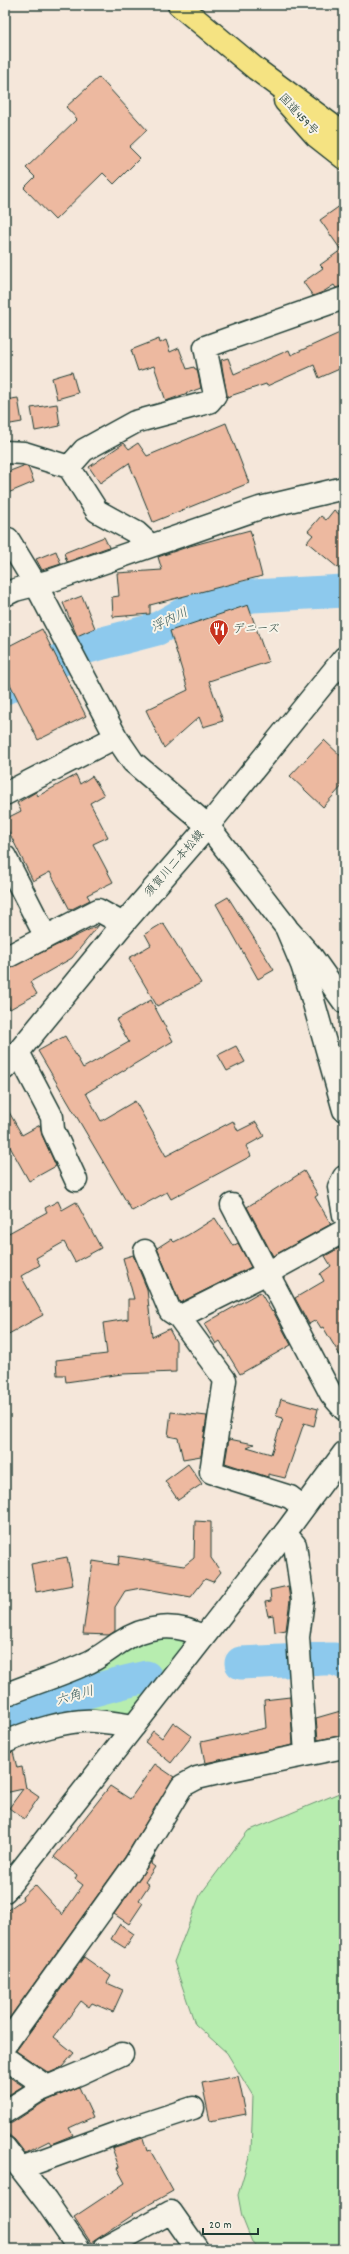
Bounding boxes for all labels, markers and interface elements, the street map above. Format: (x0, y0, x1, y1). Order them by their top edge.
street label: 国道459号 (274, 90, 322, 140)
water label: 浮内川 (148, 604, 192, 638)
restaurant icon: デニーズ (208, 618, 230, 646)
place label: デニーズ (233, 621, 280, 638)
street label: 須賀川二本松線 (141, 827, 209, 901)
water label: 六角川 (54, 1682, 96, 1712)
scale bar (203, 2210, 258, 2236)
text: 20 m (209, 2217, 232, 2234)

